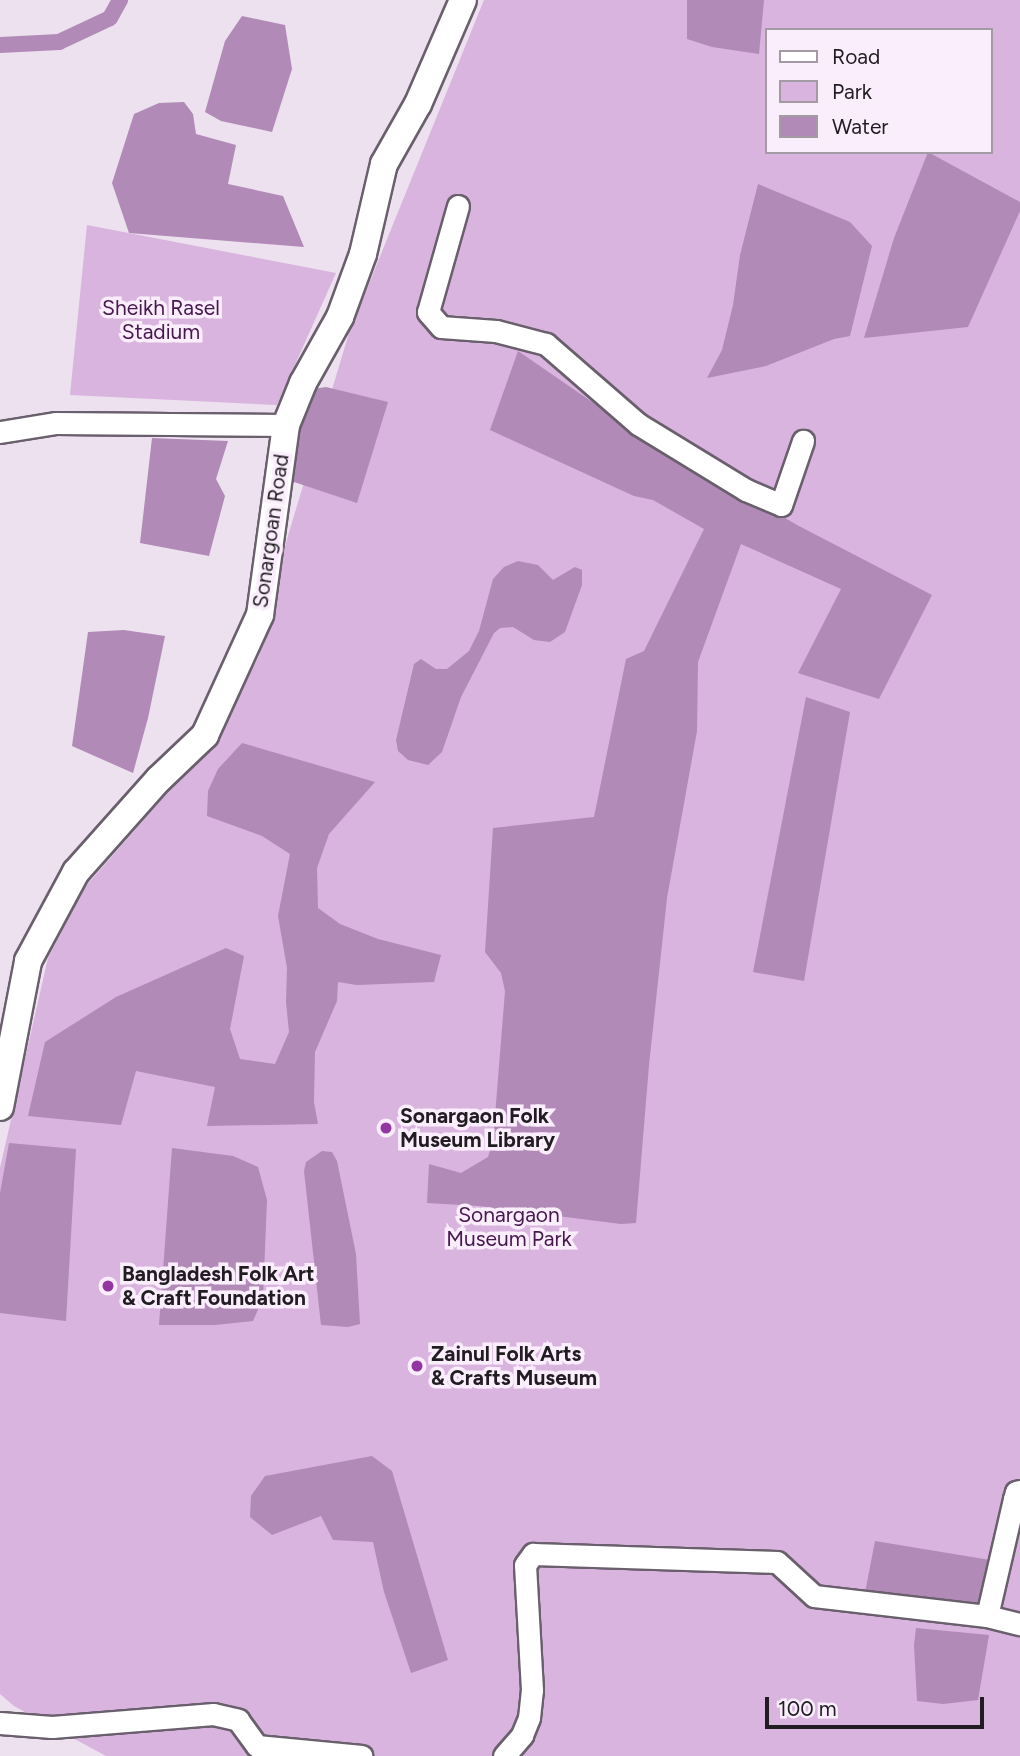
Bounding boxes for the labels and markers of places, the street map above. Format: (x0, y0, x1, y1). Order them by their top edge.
place label: Sonargaon Folk Museum Library (400, 1103, 555, 1153)
marker: Sonargaon Folk Museum Library (378, 1120, 394, 1136)
place label: Bangladesh Folk Art & Craft Foundation (122, 1261, 314, 1311)
marker: Bangladesh Folk Art & Craft Foundation (100, 1278, 116, 1294)
place label: Zainul Folk Arts & Crafts Museum (431, 1341, 597, 1391)
marker: Zainul Folk Arts & Crafts Museum (409, 1358, 425, 1374)

